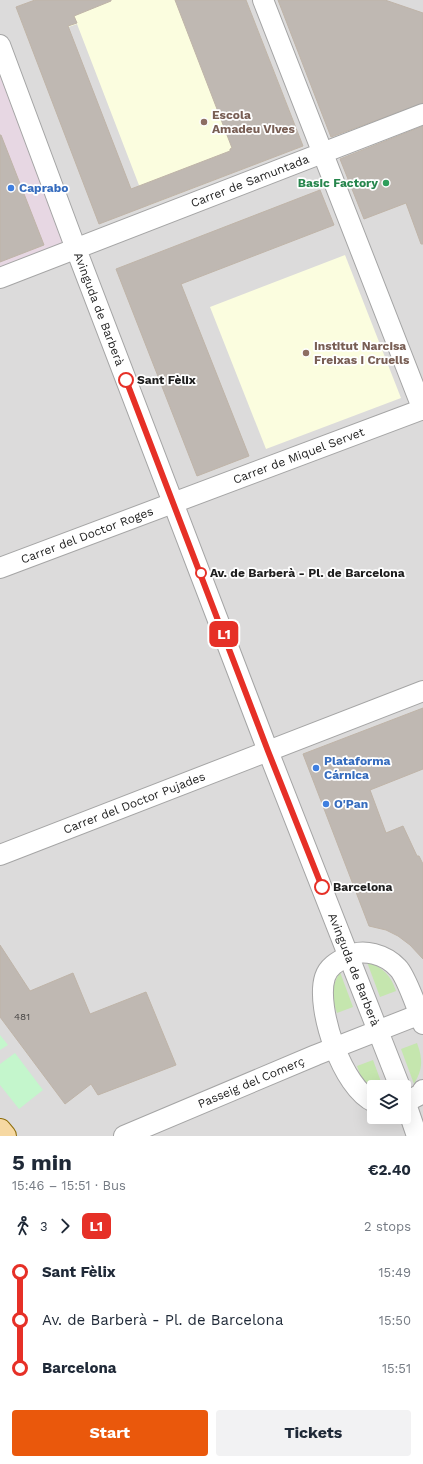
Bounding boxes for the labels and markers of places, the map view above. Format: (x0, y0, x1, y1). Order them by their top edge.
place label: Escola Amadeu Vives (212, 108, 296, 136)
marker: Escola Amadeu Vives (199, 117, 209, 127)
place label: Basic Factory (298, 176, 378, 190)
marker: Basic Factory (381, 178, 391, 188)
place label: Caprabo (19, 181, 68, 195)
marker: Caprabo (6, 183, 16, 193)
place label: Institut Narcisa Freixas i Cruells (314, 339, 410, 367)
marker: Institut Narcisa Freixas i Cruells (301, 348, 311, 358)
marker: Sant Fèlix (118, 372, 134, 388)
place label: Sant Fèlix (137, 373, 196, 387)
place label: Av. de Barberà - Pl. de Barcelona (210, 566, 405, 580)
marker: Av. de Barberà - Pl. de Barcelona (195, 567, 207, 579)
place label: Plataforma Cárnica (324, 754, 391, 782)
marker: Plataforma Cárnica (311, 763, 321, 773)
place label: O'Pan (334, 797, 368, 811)
marker: O'Pan (321, 799, 331, 809)
marker: Barcelona (314, 879, 330, 895)
place label: Barcelona (333, 880, 393, 894)

